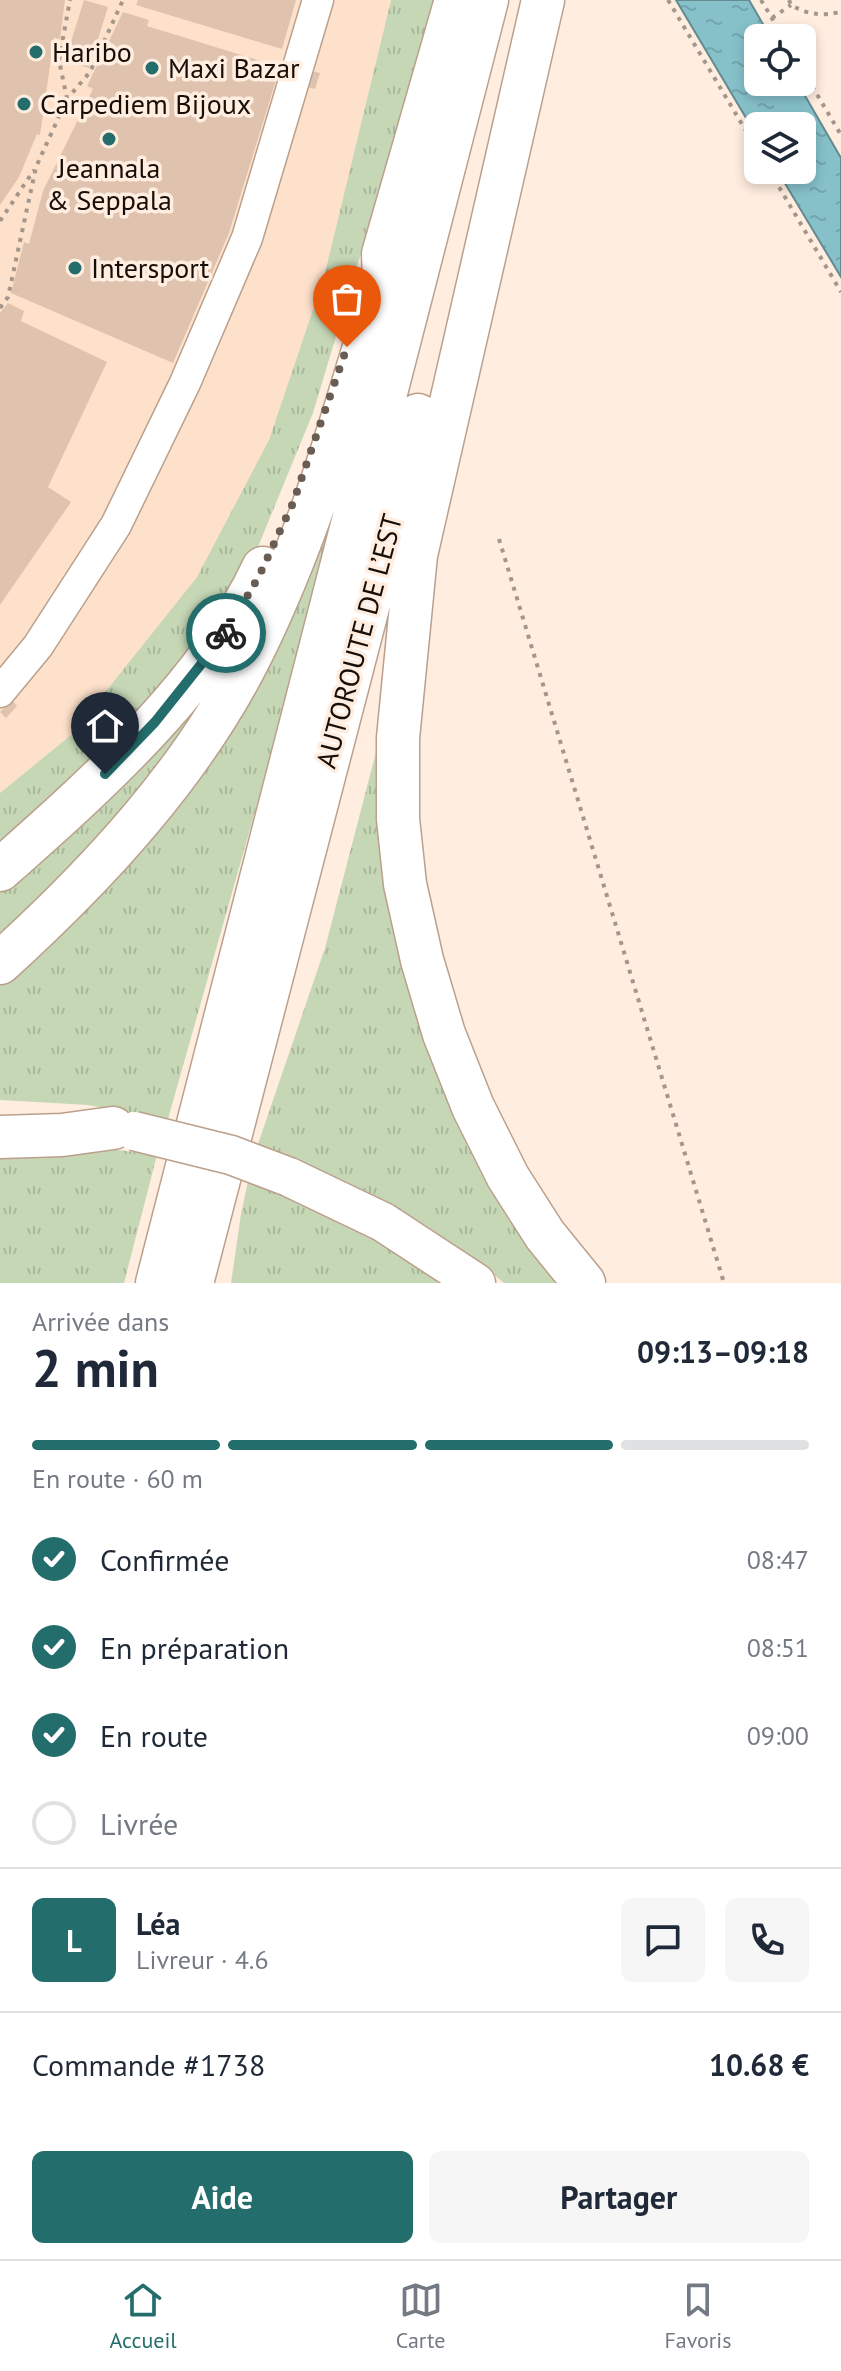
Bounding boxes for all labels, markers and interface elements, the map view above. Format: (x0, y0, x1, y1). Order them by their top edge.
map controls (744, 24, 816, 184)
button: locate (744, 24, 816, 96)
place label: Haribo (52, 33, 132, 70)
marker: Haribo (27, 43, 45, 61)
place label: Maxi Bazar (168, 49, 300, 86)
marker: Maxi Bazar (143, 59, 161, 77)
place label: Carpediem Bijoux (40, 85, 251, 122)
marker: Carpediem Bijoux (15, 95, 33, 113)
button: layers (744, 112, 816, 184)
marker: Jeannala & Seppala (100, 130, 118, 148)
place label: Jeannala & Seppala (46, 149, 172, 218)
place label: Intersport (91, 249, 210, 286)
marker: Intersport (66, 259, 84, 277)
pin (313, 265, 381, 347)
icon: bag (325, 277, 369, 321)
street label: AUTOROUTE DE L’EST (307, 509, 410, 772)
courier (186, 593, 266, 673)
icon: bike (204, 611, 248, 655)
pin (71, 692, 139, 774)
icon: home (83, 704, 127, 748)
text: Arrivée dans (32, 1305, 169, 1338)
text: 09:13–09:18 (637, 1332, 809, 1371)
text: 2 min (32, 1334, 159, 1401)
text: En route · 60 m (32, 1462, 203, 1495)
icon: check (32, 1537, 76, 1581)
text: Confirmée (100, 1540, 229, 1579)
text: 08:47 (747, 1543, 809, 1576)
icon: check (32, 1625, 76, 1669)
text: En préparation (100, 1628, 289, 1667)
text: 08:51 (747, 1631, 809, 1664)
icon: check (32, 1713, 76, 1757)
text: En route (100, 1716, 208, 1755)
text: 09:00 (747, 1719, 809, 1752)
text: Livrée (100, 1804, 178, 1843)
button: chat (621, 1898, 705, 1982)
button: phone (725, 1898, 809, 1982)
text: Léa (136, 1904, 181, 1943)
text: L (66, 1921, 82, 1960)
text: Livreur · 4.6 (136, 1943, 269, 1976)
text: Commande #1738 (32, 2045, 265, 2084)
text: 10.68 € (709, 2045, 809, 2084)
button: Aide (32, 2151, 413, 2243)
button: Partager (429, 2151, 809, 2243)
tab: Accueil (109, 2278, 177, 2354)
tab: Carte (396, 2278, 445, 2354)
tab: Favoris (664, 2278, 731, 2354)

